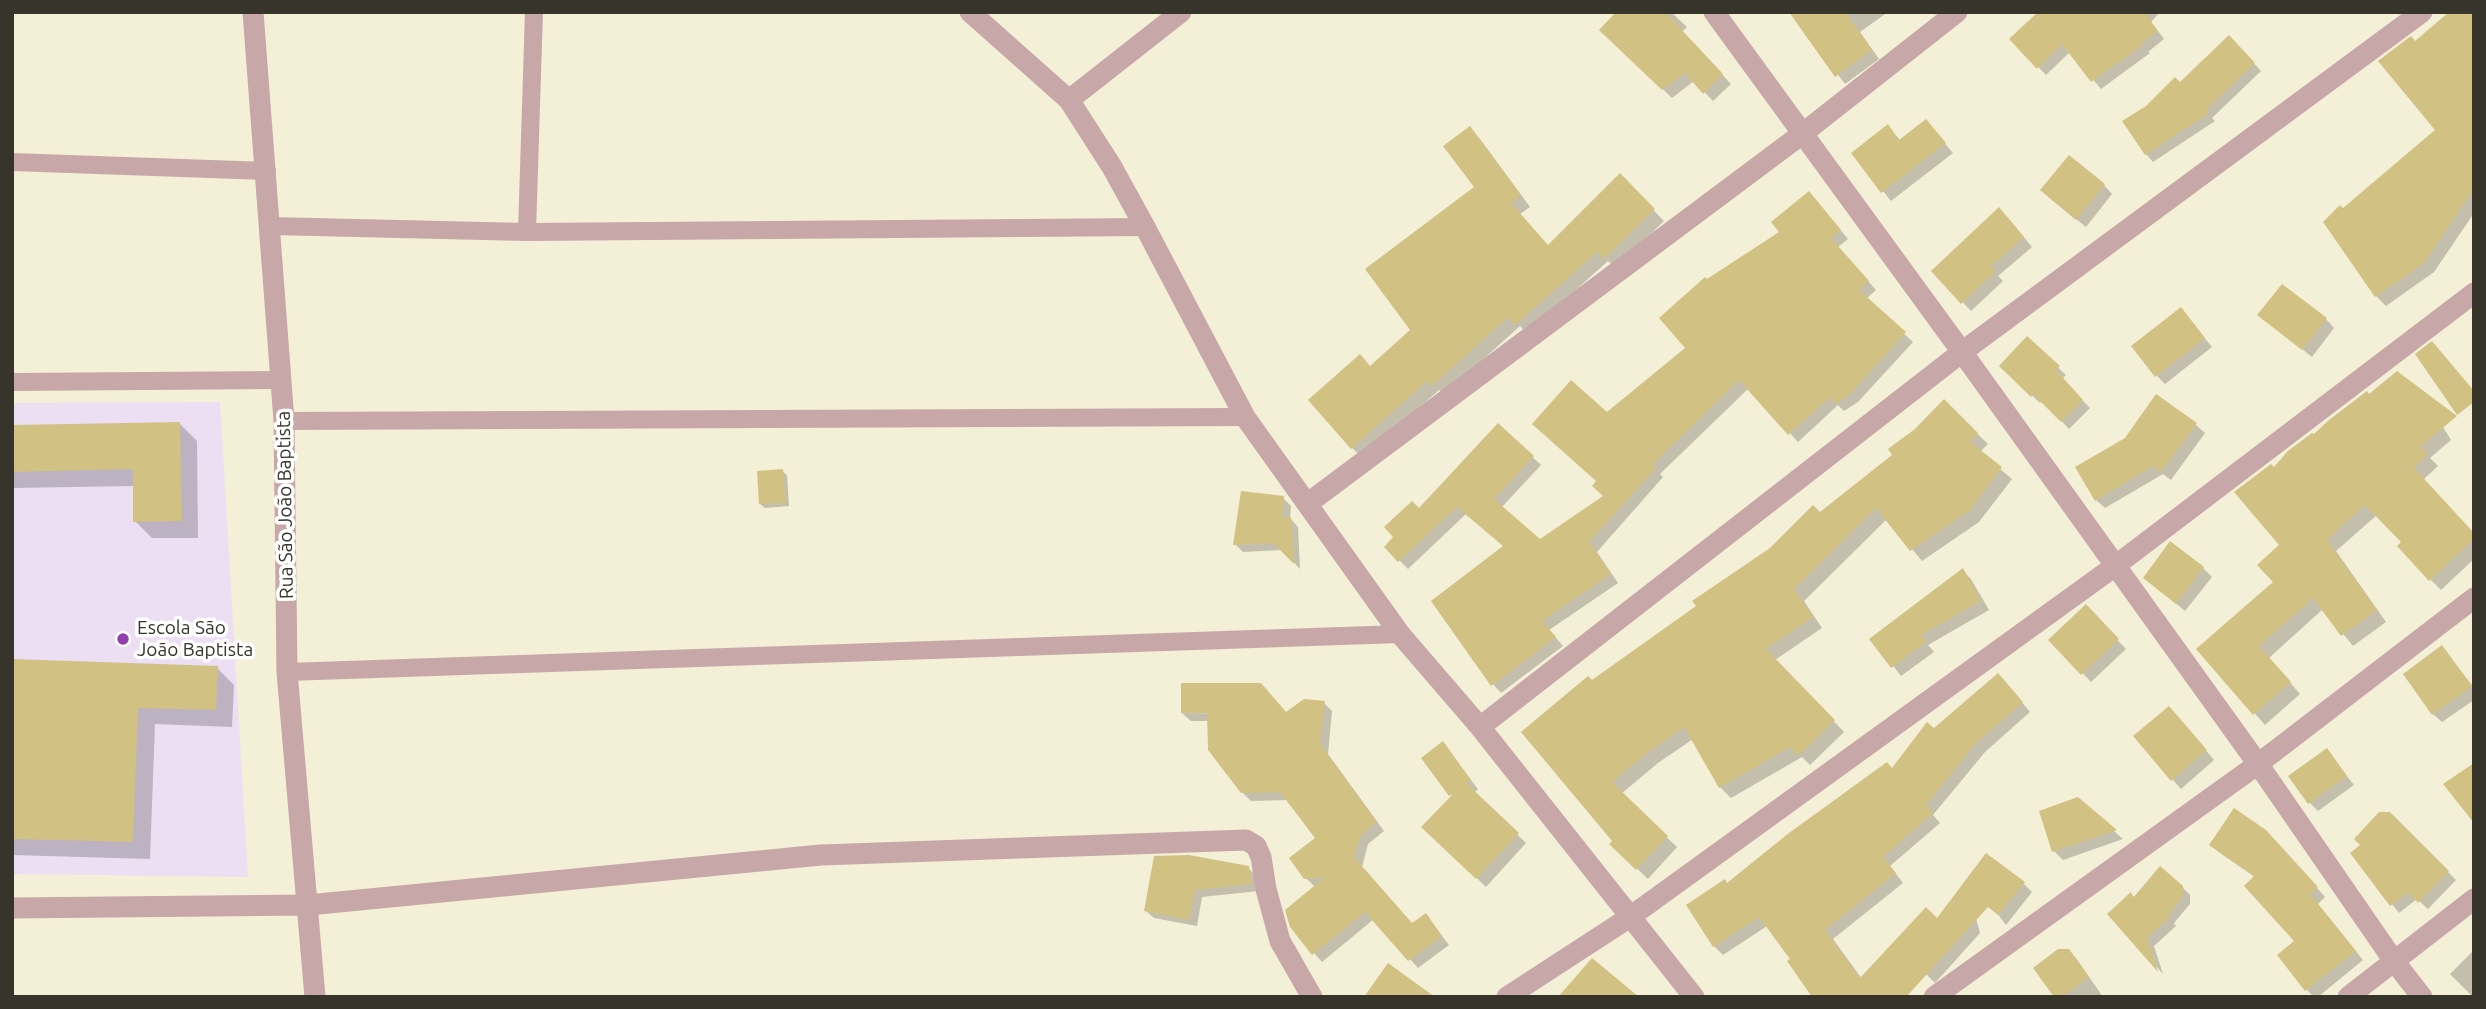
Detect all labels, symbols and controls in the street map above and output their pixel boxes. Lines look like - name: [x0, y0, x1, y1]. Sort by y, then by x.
- street label: Rua São João Baptista: [272, 411, 298, 599]
- place label: Escola São João Baptista: [137, 617, 253, 661]
- marker: Escola São João Baptista: [115, 631, 131, 647]

